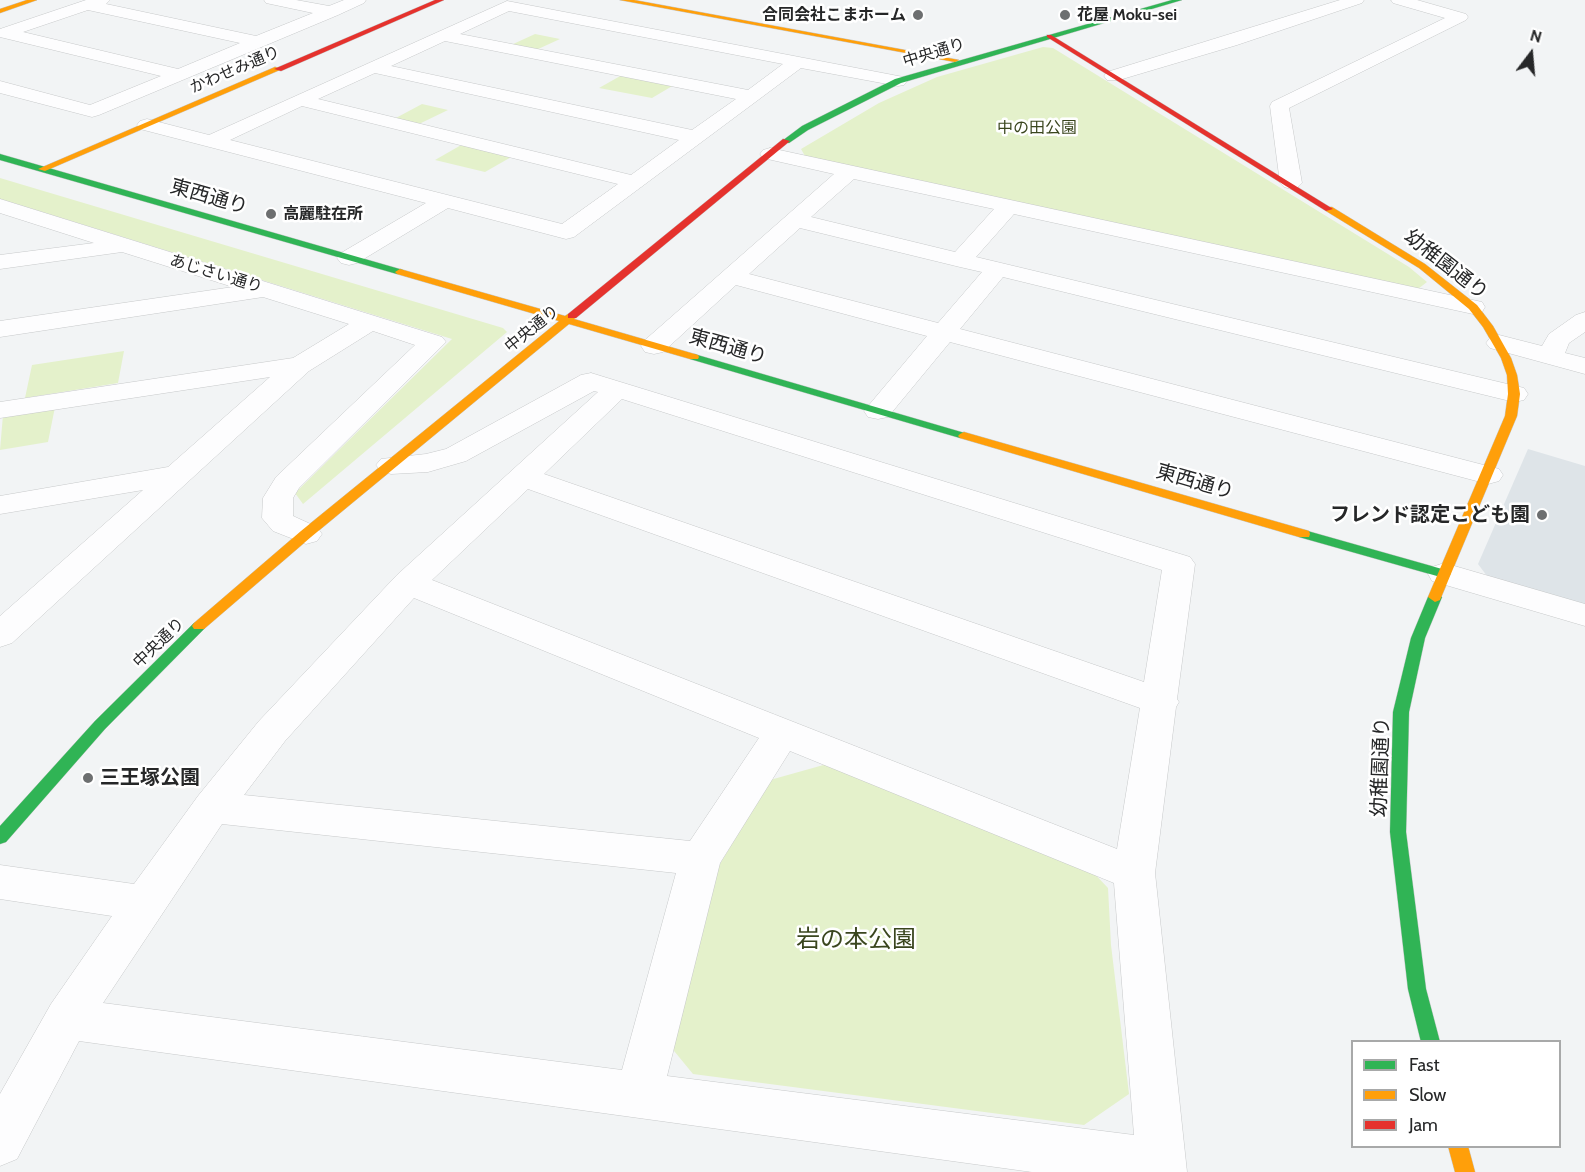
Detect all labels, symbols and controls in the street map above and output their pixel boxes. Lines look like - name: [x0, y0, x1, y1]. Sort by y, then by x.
- place label: 合同会社こまホーム: [762, 5, 906, 25]
- place label: 花屋 Moku-sei: [1077, 5, 1177, 25]
- marker: 合同会社こまホーム: [911, 8, 925, 22]
- marker: 花屋 Moku-sei: [1058, 8, 1072, 22]
- north arrow: [1501, 24, 1561, 84]
- text: N: [1528, 26, 1544, 47]
- street label: 中央通り: [901, 34, 967, 72]
- street label: かわせみ通り: [187, 42, 283, 98]
- park label: 中の田公園: [997, 118, 1077, 138]
- street label: 東西通り: [167, 174, 251, 220]
- place label: 高麗駐在所: [283, 204, 363, 224]
- marker: 高麗駐在所: [264, 207, 278, 221]
- street label: 幼稚園通り: [1399, 225, 1493, 305]
- street label: あじさい通り: [167, 251, 265, 297]
- street label: 中央通り: [501, 301, 563, 357]
- street label: 東西通り: [686, 324, 770, 370]
- street label: 東西通り: [1153, 459, 1237, 505]
- place label: フレンド認定こども園: [1330, 503, 1530, 527]
- marker: フレンド認定こども園: [1535, 508, 1549, 522]
- street label: 中央通り: [129, 614, 189, 672]
- street label: 幼稚園通り: [1367, 717, 1395, 817]
- place label: 三王塚公園: [100, 766, 200, 790]
- marker: 三王塚公園: [81, 771, 95, 785]
- park label: 岩の本公園: [796, 926, 916, 954]
- legend: [1351, 1040, 1561, 1148]
- text: Fast: [1409, 1054, 1440, 1076]
- text: Slow: [1409, 1084, 1446, 1106]
- text: Jam: [1409, 1114, 1438, 1136]

